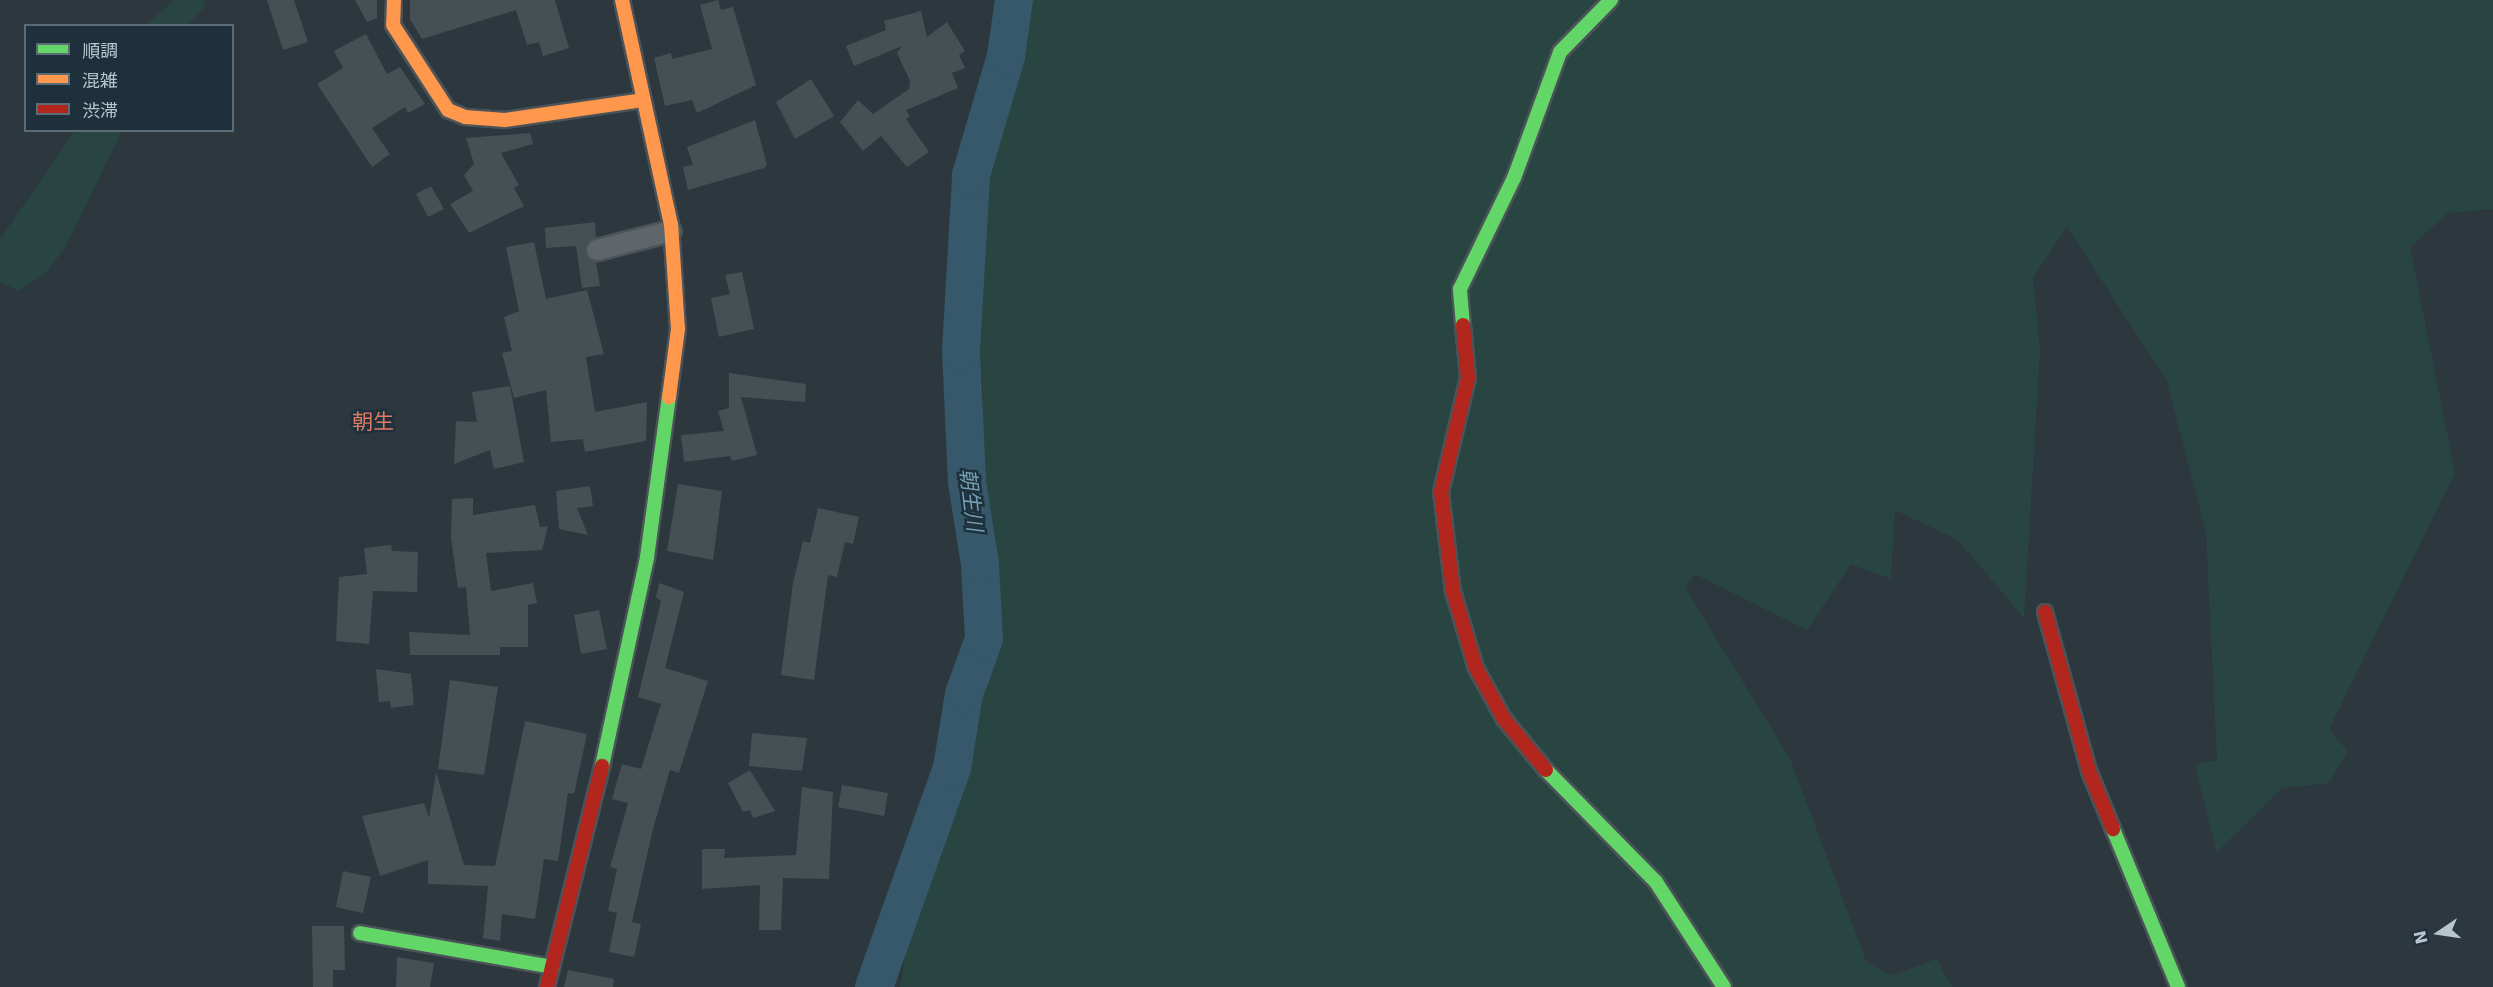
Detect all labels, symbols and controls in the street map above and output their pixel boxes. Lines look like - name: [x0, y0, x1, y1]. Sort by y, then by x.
- legend: [24, 24, 234, 132]
- text: 順調: [82, 40, 118, 61]
- text: 混雑: [82, 70, 118, 91]
- text: 渋滞: [82, 100, 118, 121]
- district label: 朝生: [352, 409, 394, 435]
- water label: 朝生川: [955, 467, 987, 533]
- north arrow: [2409, 903, 2469, 963]
- text: N: [2410, 929, 2432, 946]

